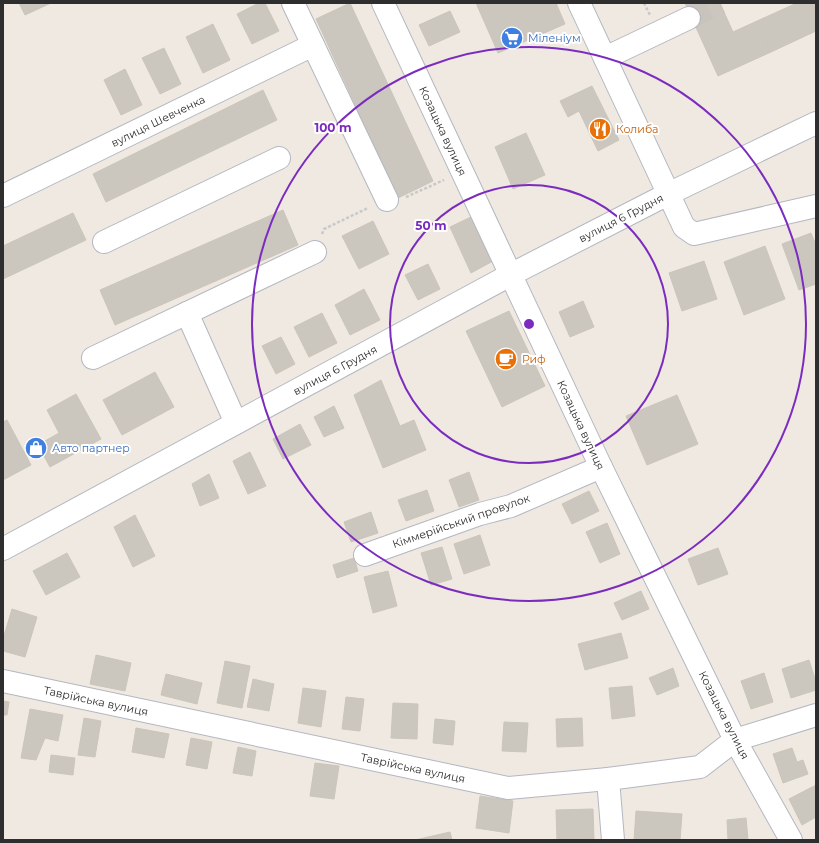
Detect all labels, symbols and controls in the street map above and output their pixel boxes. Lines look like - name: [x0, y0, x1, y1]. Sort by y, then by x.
- supermarket icon: Міленіум: [499, 25, 525, 51]
- place label: Міленіум: [528, 31, 581, 45]
- street label: Козацька вулиця: [416, 84, 470, 178]
- street label: вулиця Шевченка: [109, 92, 207, 150]
- restaurant icon: Колиба: [587, 116, 613, 142]
- text: 100 m: [315, 120, 351, 135]
- place label: Колиба: [616, 122, 659, 136]
- street label: вулиця 6 Грудня: [576, 191, 666, 245]
- text: 50 m: [415, 218, 447, 233]
- centre of rings: [522, 317, 536, 331]
- street label: вулиця 6 Грудня: [291, 342, 379, 398]
- cafe icon: Риф: [493, 346, 519, 372]
- place label: Риф: [522, 352, 546, 366]
- street label: Козацька вулиця: [554, 378, 608, 472]
- shop icon: Авто партнер: [23, 435, 49, 461]
- place label: Авто партнер: [52, 441, 130, 455]
- street label: Кіммерійський провулок: [390, 491, 532, 551]
- street label: Козацька вулиця: [696, 668, 752, 762]
- street label: Таврійська вулиця: [42, 683, 150, 719]
- street label: Таврійська вулиця: [359, 750, 467, 786]

